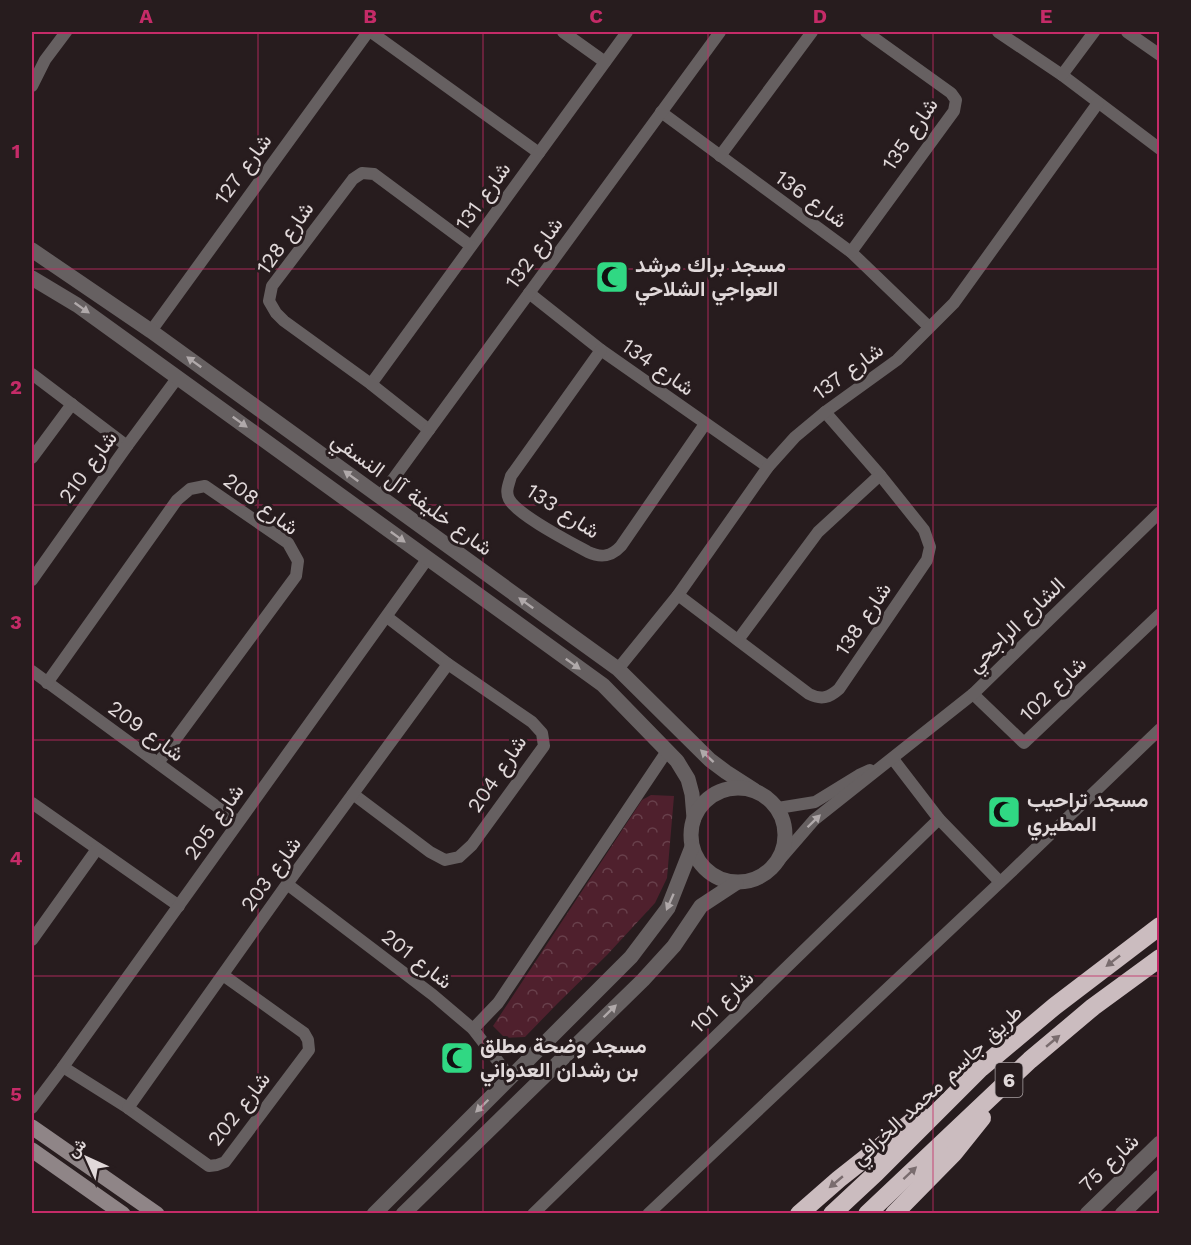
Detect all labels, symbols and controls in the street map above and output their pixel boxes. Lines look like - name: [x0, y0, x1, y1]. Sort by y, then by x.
- text: A: [139, 4, 153, 28]
- text: B: [363, 4, 377, 28]
- text: C: [589, 4, 603, 28]
- text: D: [813, 4, 827, 28]
- text: E: [1040, 4, 1052, 28]
- street label: شارع 135: [876, 93, 945, 176]
- street label: شارع 127: [209, 129, 278, 210]
- text: 1: [12, 139, 20, 163]
- street label: شارع 131: [450, 157, 517, 236]
- street label: شارع 136: [769, 164, 852, 235]
- street label: شارع 128: [251, 197, 320, 280]
- street label: شارع 132: [499, 212, 569, 294]
- place label: مسجد براك مرشد العواجي الشلاحي: [635, 252, 786, 306]
- mosque icon: مسجد براك مرشد العواجي الشلاحي: [594, 259, 630, 295]
- one-way arrow: [73, 302, 89, 314]
- street label: شارع 134: [616, 333, 699, 402]
- street label: شارع 137: [808, 337, 889, 406]
- one-way arrow: [186, 356, 202, 368]
- text: 2: [10, 375, 22, 399]
- one-way arrow: [231, 416, 247, 428]
- street label: شارع 210: [53, 426, 124, 509]
- street label: شارع خليفة آل النسفي: [324, 427, 498, 564]
- street label: شارع 208: [218, 467, 304, 542]
- one-way arrow: [344, 471, 359, 483]
- street label: شارع 133: [521, 478, 605, 545]
- one-way arrow: [390, 530, 405, 542]
- street label: الشارع الراجحي: [962, 572, 1073, 681]
- street label: شارع 138: [829, 577, 898, 661]
- one-way arrow: [519, 597, 535, 609]
- text: 3: [10, 610, 22, 634]
- street label: شارع 102: [1014, 651, 1093, 728]
- one-way arrow: [565, 657, 580, 669]
- street label: شارع 209: [102, 695, 189, 768]
- street label: شارع 204: [462, 730, 533, 818]
- one-way arrow: [699, 749, 714, 763]
- street label: شارع 205: [178, 779, 250, 866]
- place label: مسجد تراحيب المطيري: [1027, 787, 1148, 841]
- mosque icon: مسجد تراحيب المطيري: [986, 794, 1022, 830]
- one-way arrow: [807, 814, 822, 828]
- street label: شارع 203: [235, 831, 308, 917]
- text: 4: [10, 846, 23, 870]
- one-way arrow: [665, 893, 675, 911]
- street label: شارع 201: [376, 923, 458, 996]
- one-way arrow: [1105, 955, 1121, 968]
- street label: شارع 101: [685, 965, 760, 1039]
- street label: طريق جاسم محمد الخرافي: [846, 999, 1031, 1174]
- one-way arrow: [602, 1005, 616, 1019]
- place label: مسجد وضحة مطلق بن رشدان العدواني: [480, 1033, 647, 1087]
- one-way arrow: [1045, 1035, 1060, 1048]
- mosque icon: مسجد وضحة مطلق بن رشدان العدواني: [439, 1040, 475, 1076]
- road number: 6: [996, 1063, 1022, 1097]
- street label: شارع 202: [202, 1067, 277, 1152]
- text: 5: [10, 1082, 22, 1106]
- one-way arrow: [474, 1099, 489, 1113]
- north arrow: [57, 1128, 117, 1188]
- street label: شارع 75: [1074, 1128, 1145, 1199]
- text: ش: [63, 1134, 90, 1161]
- one-way arrow: [902, 1167, 916, 1181]
- one-way arrow: [829, 1175, 844, 1188]

